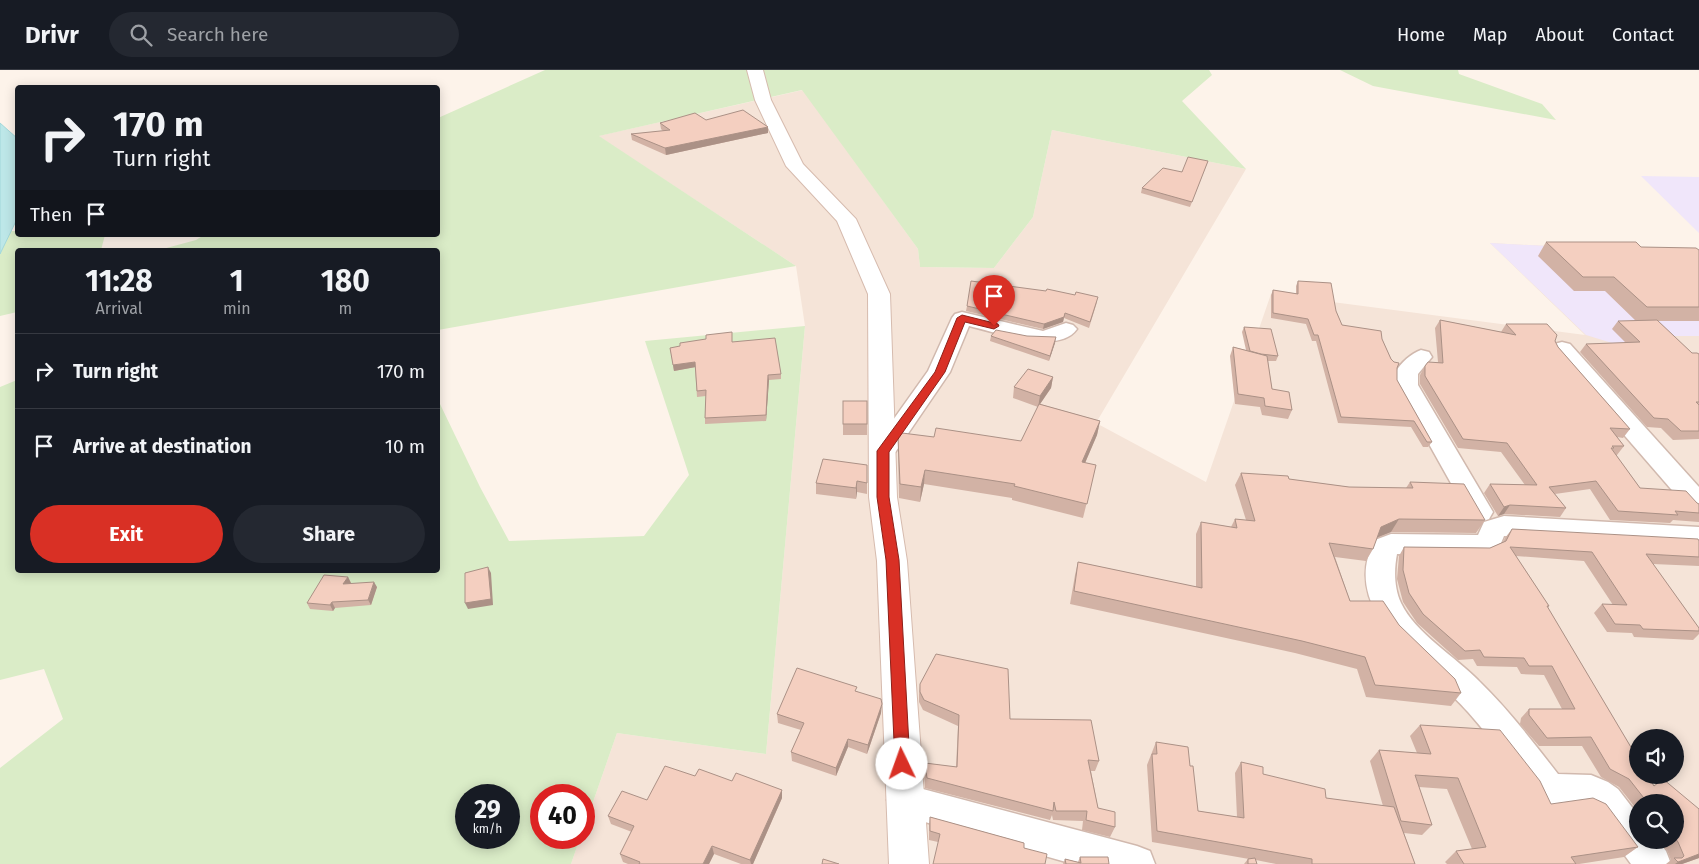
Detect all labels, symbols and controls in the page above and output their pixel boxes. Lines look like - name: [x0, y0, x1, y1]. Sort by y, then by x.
- search box: [109, 12, 459, 57]
- text: Drivr: [25, 21, 79, 49]
- icon: search: [127, 21, 155, 49]
- text: Search here: [167, 23, 268, 46]
- text: Home: [1397, 24, 1445, 46]
- text: Map: [1473, 24, 1507, 46]
- text: About: [1535, 24, 1584, 46]
- text: Contact: [1612, 24, 1674, 46]
- text: 170 m: [113, 103, 204, 145]
- icon: right: [30, 105, 95, 170]
- text: Turn right: [113, 145, 210, 172]
- icon: arrive: [82, 200, 110, 228]
- text: Then: [30, 203, 72, 226]
- text: 11:28: [85, 263, 153, 299]
- text: 1: [230, 263, 244, 299]
- text: 180: [321, 263, 370, 299]
- pin: [973, 275, 1015, 326]
- icon: arrive: [980, 282, 1008, 310]
- text: Arrival: [96, 299, 142, 318]
- text: min: [223, 299, 251, 318]
- text: m: [338, 299, 352, 318]
- icon: right: [30, 357, 58, 385]
- text: Turn right: [73, 360, 158, 383]
- text: 170 m: [377, 360, 425, 383]
- icon: arrive: [30, 432, 58, 460]
- text: Arrive at destination: [73, 435, 252, 458]
- text: 10 m: [385, 435, 425, 458]
- button: Exit: [30, 505, 223, 563]
- button: Share: [233, 505, 425, 563]
- map controls: [1629, 729, 1684, 849]
- button: sound: [1629, 729, 1684, 784]
- position arrow: [875, 737, 927, 789]
- speed limit sign: 40: [530, 784, 595, 849]
- button: search: [1629, 794, 1684, 849]
- text: 29: [474, 795, 501, 825]
- text: km/h: [473, 822, 502, 836]

